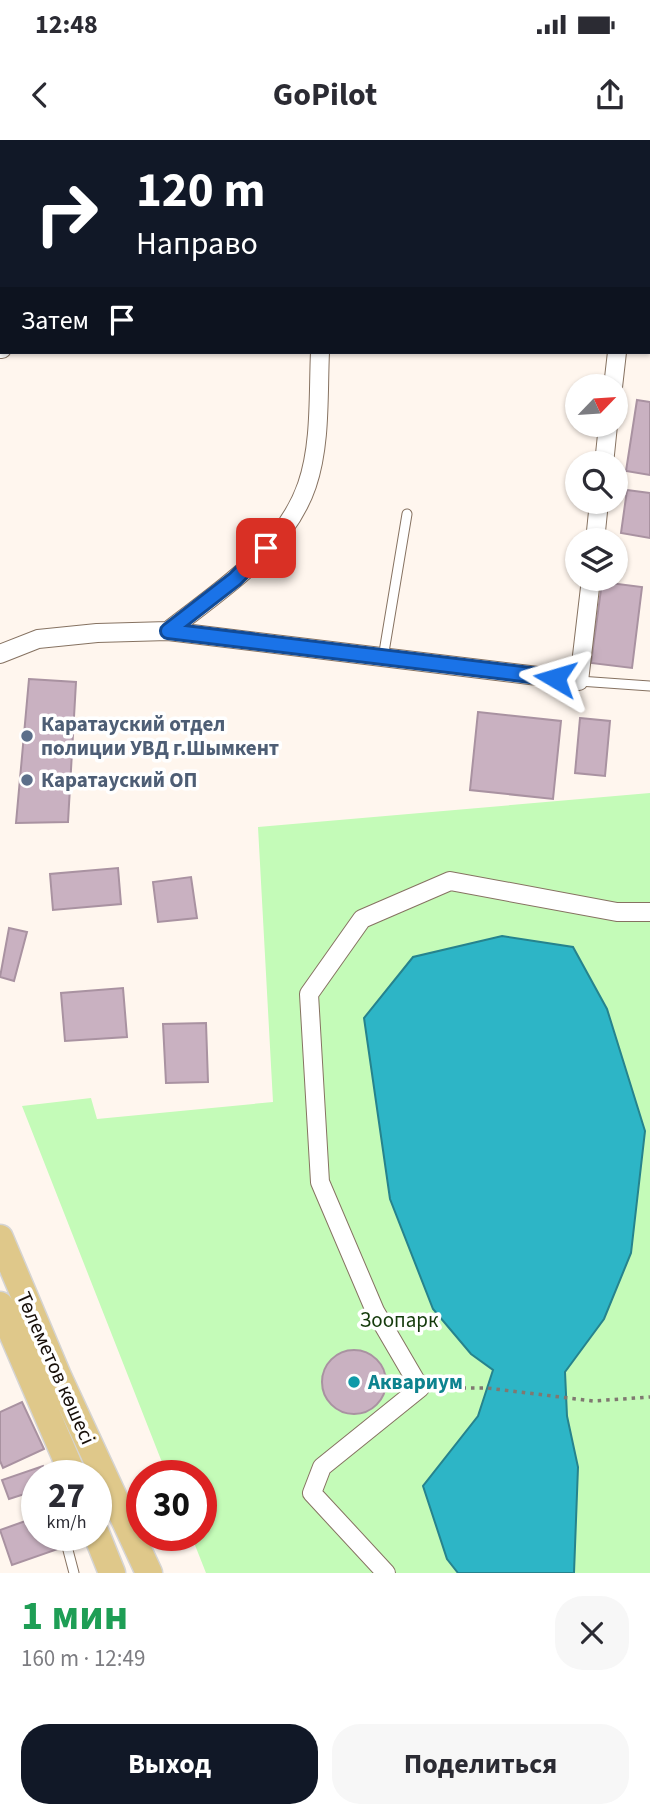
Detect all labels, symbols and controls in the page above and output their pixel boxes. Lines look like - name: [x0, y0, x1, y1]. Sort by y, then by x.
- text: 12:48: [35, 6, 98, 43]
- text: GoPilot: [273, 72, 377, 118]
- icon: back: [21, 76, 59, 114]
- icon: share: [591, 76, 629, 114]
- text: 120 m: [136, 156, 265, 226]
- icon: right: [21, 168, 112, 259]
- text: Направо: [136, 221, 258, 267]
- icon: arrive: [103, 301, 141, 339]
- text: Затем: [21, 302, 89, 339]
- north arrow: [565, 374, 628, 438]
- map controls: [565, 374, 628, 591]
- button: search: [565, 451, 628, 514]
- pin: [236, 518, 296, 578]
- button: layers: [565, 528, 628, 591]
- icon: arrive: [247, 529, 285, 567]
- position arrow: [518, 641, 592, 715]
- place label: Каратауский отдел полиции УВД г.Шымкент: [41, 709, 279, 763]
- marker: Каратауский отдел полиции УВД г.Шымкент: [19, 728, 35, 744]
- place label: Каратауский ОП: [41, 765, 197, 795]
- marker: Каратауский ОП: [19, 772, 35, 788]
- street label: Төлеметов көшесі: [9, 1287, 103, 1449]
- park label: Зоопарк: [360, 1305, 439, 1335]
- place label: Аквариум: [367, 1367, 463, 1397]
- marker: Аквариум: [346, 1374, 362, 1390]
- speed limit sign: 30: [126, 1460, 217, 1551]
- text: 27: [48, 1471, 85, 1521]
- text: km/h: [47, 1510, 86, 1535]
- text: 1 мин: [21, 1586, 128, 1646]
- button: close: [555, 1596, 629, 1670]
- text: 160 m · 12:49: [21, 1642, 145, 1675]
- button: Выход: [21, 1724, 318, 1804]
- button: Поделиться: [332, 1724, 629, 1804]

